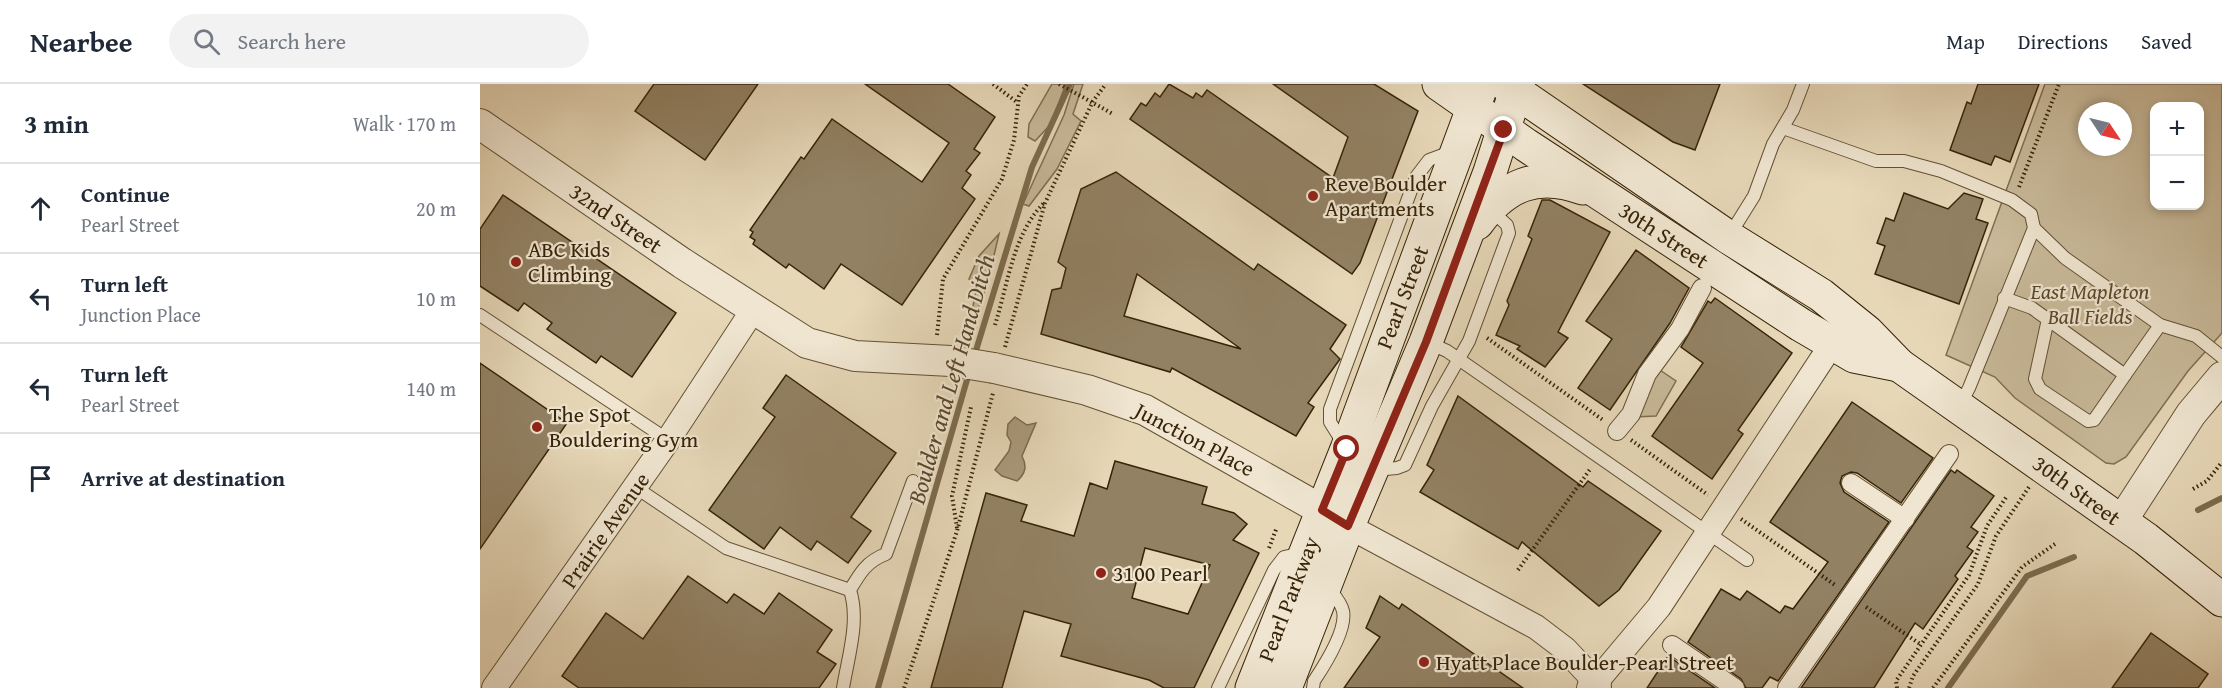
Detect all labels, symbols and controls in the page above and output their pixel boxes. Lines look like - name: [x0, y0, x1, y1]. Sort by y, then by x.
- search box: [169, 14, 589, 68]
- text: Nearbee: [30, 21, 133, 62]
- icon: search: [190, 25, 223, 58]
- text: Search here: [238, 25, 346, 57]
- text: Map: [1946, 26, 1985, 57]
- text: Directions: [2018, 26, 2108, 57]
- text: Saved: [2141, 26, 2192, 57]
- north arrow: [2078, 102, 2132, 156]
- map controls: [2150, 102, 2204, 210]
- button: +: [2150, 102, 2204, 156]
- text: 3 min: [24, 104, 89, 143]
- text: Walk · 170 m: [353, 109, 456, 138]
- route end: [1490, 116, 1516, 142]
- button: −: [2150, 156, 2204, 210]
- place label: Reve Boulder Apartments: [1325, 167, 1447, 224]
- street label: 32nd Street: [563, 175, 669, 261]
- text: Continue: [81, 178, 170, 210]
- marker: Reve Boulder Apartments: [1306, 189, 1320, 203]
- icon: ahead: [24, 192, 57, 225]
- text: 20 m: [416, 194, 456, 223]
- street label: 30th Street: [1613, 194, 1716, 276]
- text: Pearl Street: [81, 210, 179, 239]
- place label: ABC Kids Climbing: [528, 233, 611, 290]
- street label: Pearl Street: [1368, 241, 1436, 353]
- water label: Boulder and Left Hand Ditch: [898, 250, 1003, 509]
- marker: ABC Kids Climbing: [509, 255, 523, 269]
- text: Turn left: [81, 268, 168, 300]
- park label: East Mapleton Ball Fields: [2030, 275, 2149, 332]
- icon: left: [24, 282, 57, 315]
- text: 10 m: [416, 284, 456, 313]
- text: Junction Place: [81, 300, 201, 329]
- text: Turn left: [81, 358, 168, 390]
- icon: left: [24, 372, 57, 405]
- text: 140 m: [406, 374, 456, 403]
- text: Pearl Street: [81, 390, 179, 419]
- street label: Junction Place: [1127, 393, 1261, 484]
- place label: The Spot Bouldering Gym: [549, 398, 698, 455]
- marker: The Spot Bouldering Gym: [530, 420, 544, 434]
- route start: [1333, 435, 1359, 461]
- street label: 30th Street: [2026, 447, 2128, 533]
- icon: arrive: [24, 462, 57, 495]
- text: Arrive at destination: [81, 462, 285, 494]
- street label: Prairie Avenue: [553, 465, 657, 595]
- street label: Pearl Parkway: [1249, 532, 1327, 666]
- place label: 3100 Pearl: [1113, 557, 1208, 589]
- marker: 3100 Pearl: [1094, 566, 1108, 580]
- place label: Hyatt Place Boulder-Pearl Street: [1436, 646, 1734, 678]
- marker: Hyatt Place Boulder-Pearl Street: [1417, 655, 1431, 669]

